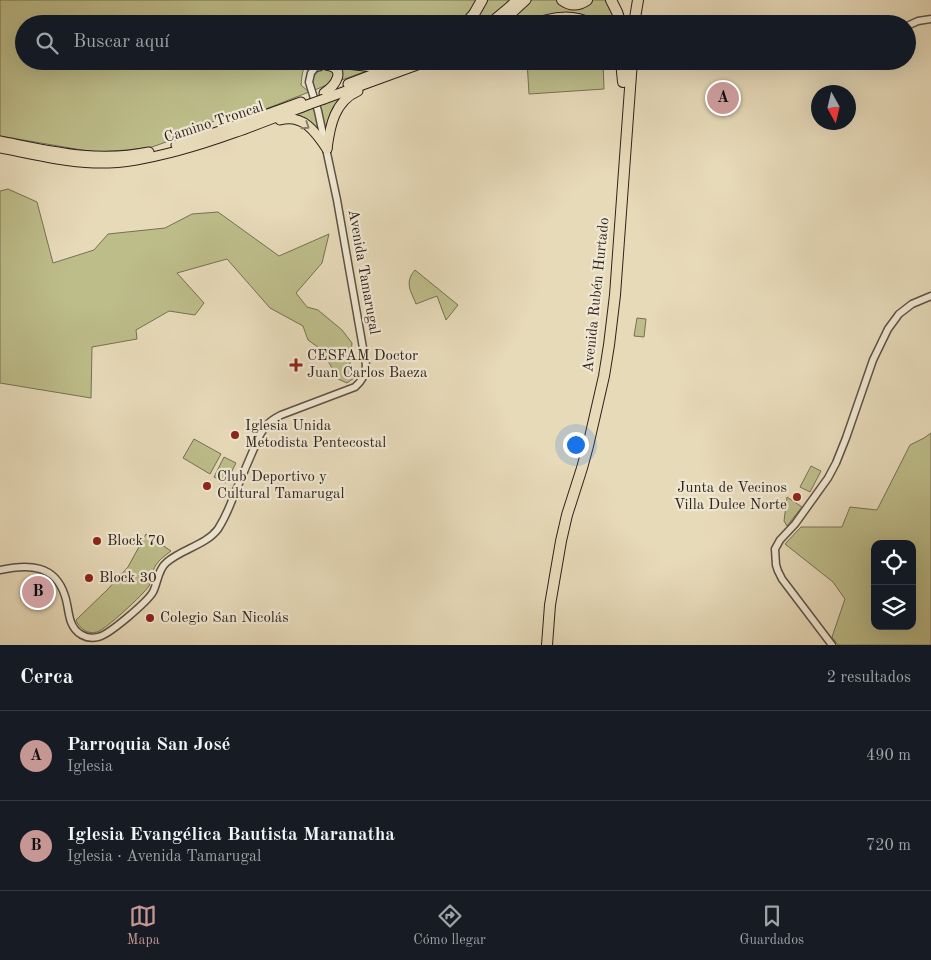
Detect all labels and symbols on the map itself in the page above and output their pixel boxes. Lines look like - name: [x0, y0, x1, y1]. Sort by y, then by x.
- pin: A: [707, 79, 739, 117]
- north arrow: [811, 85, 856, 130]
- street label: Camino Troncal: [162, 100, 266, 146]
- one-way arrow: [300, 120, 310, 129]
- street label: Avenida Tamarugal: [345, 208, 381, 336]
- street label: Avenida Rubén Hurtado: [581, 217, 613, 373]
- place label: CESFAM Doctor Juan Carlos Baeza: [307, 349, 428, 381]
- marker: CESFAM Doctor Juan Carlos Baeza: [289, 358, 303, 372]
- place label: Iglesia Unida Metodista Pentecostal: [245, 419, 386, 451]
- marker: Iglesia Unida Metodista Pentecostal: [229, 429, 241, 441]
- your location: [563, 432, 589, 458]
- place label: Club Deportivo y Cultural Tamarugal: [217, 470, 345, 502]
- marker: Club Deportivo y Cultural Tamarugal: [201, 480, 213, 492]
- place label: Junta de Vecinos Villa Dulce Norte: [674, 481, 787, 513]
- marker: Junta de Vecinos Villa Dulce Norte: [791, 491, 803, 503]
- place label: Block 70: [107, 534, 165, 549]
- marker: Block 70: [91, 535, 103, 547]
- place label: Block 30: [99, 571, 157, 586]
- marker: Block 30: [83, 572, 95, 584]
- pin: B: [22, 573, 54, 611]
- place label: Colegio San Nicolás: [160, 611, 289, 626]
- marker: Colegio San Nicolás: [144, 612, 156, 624]

